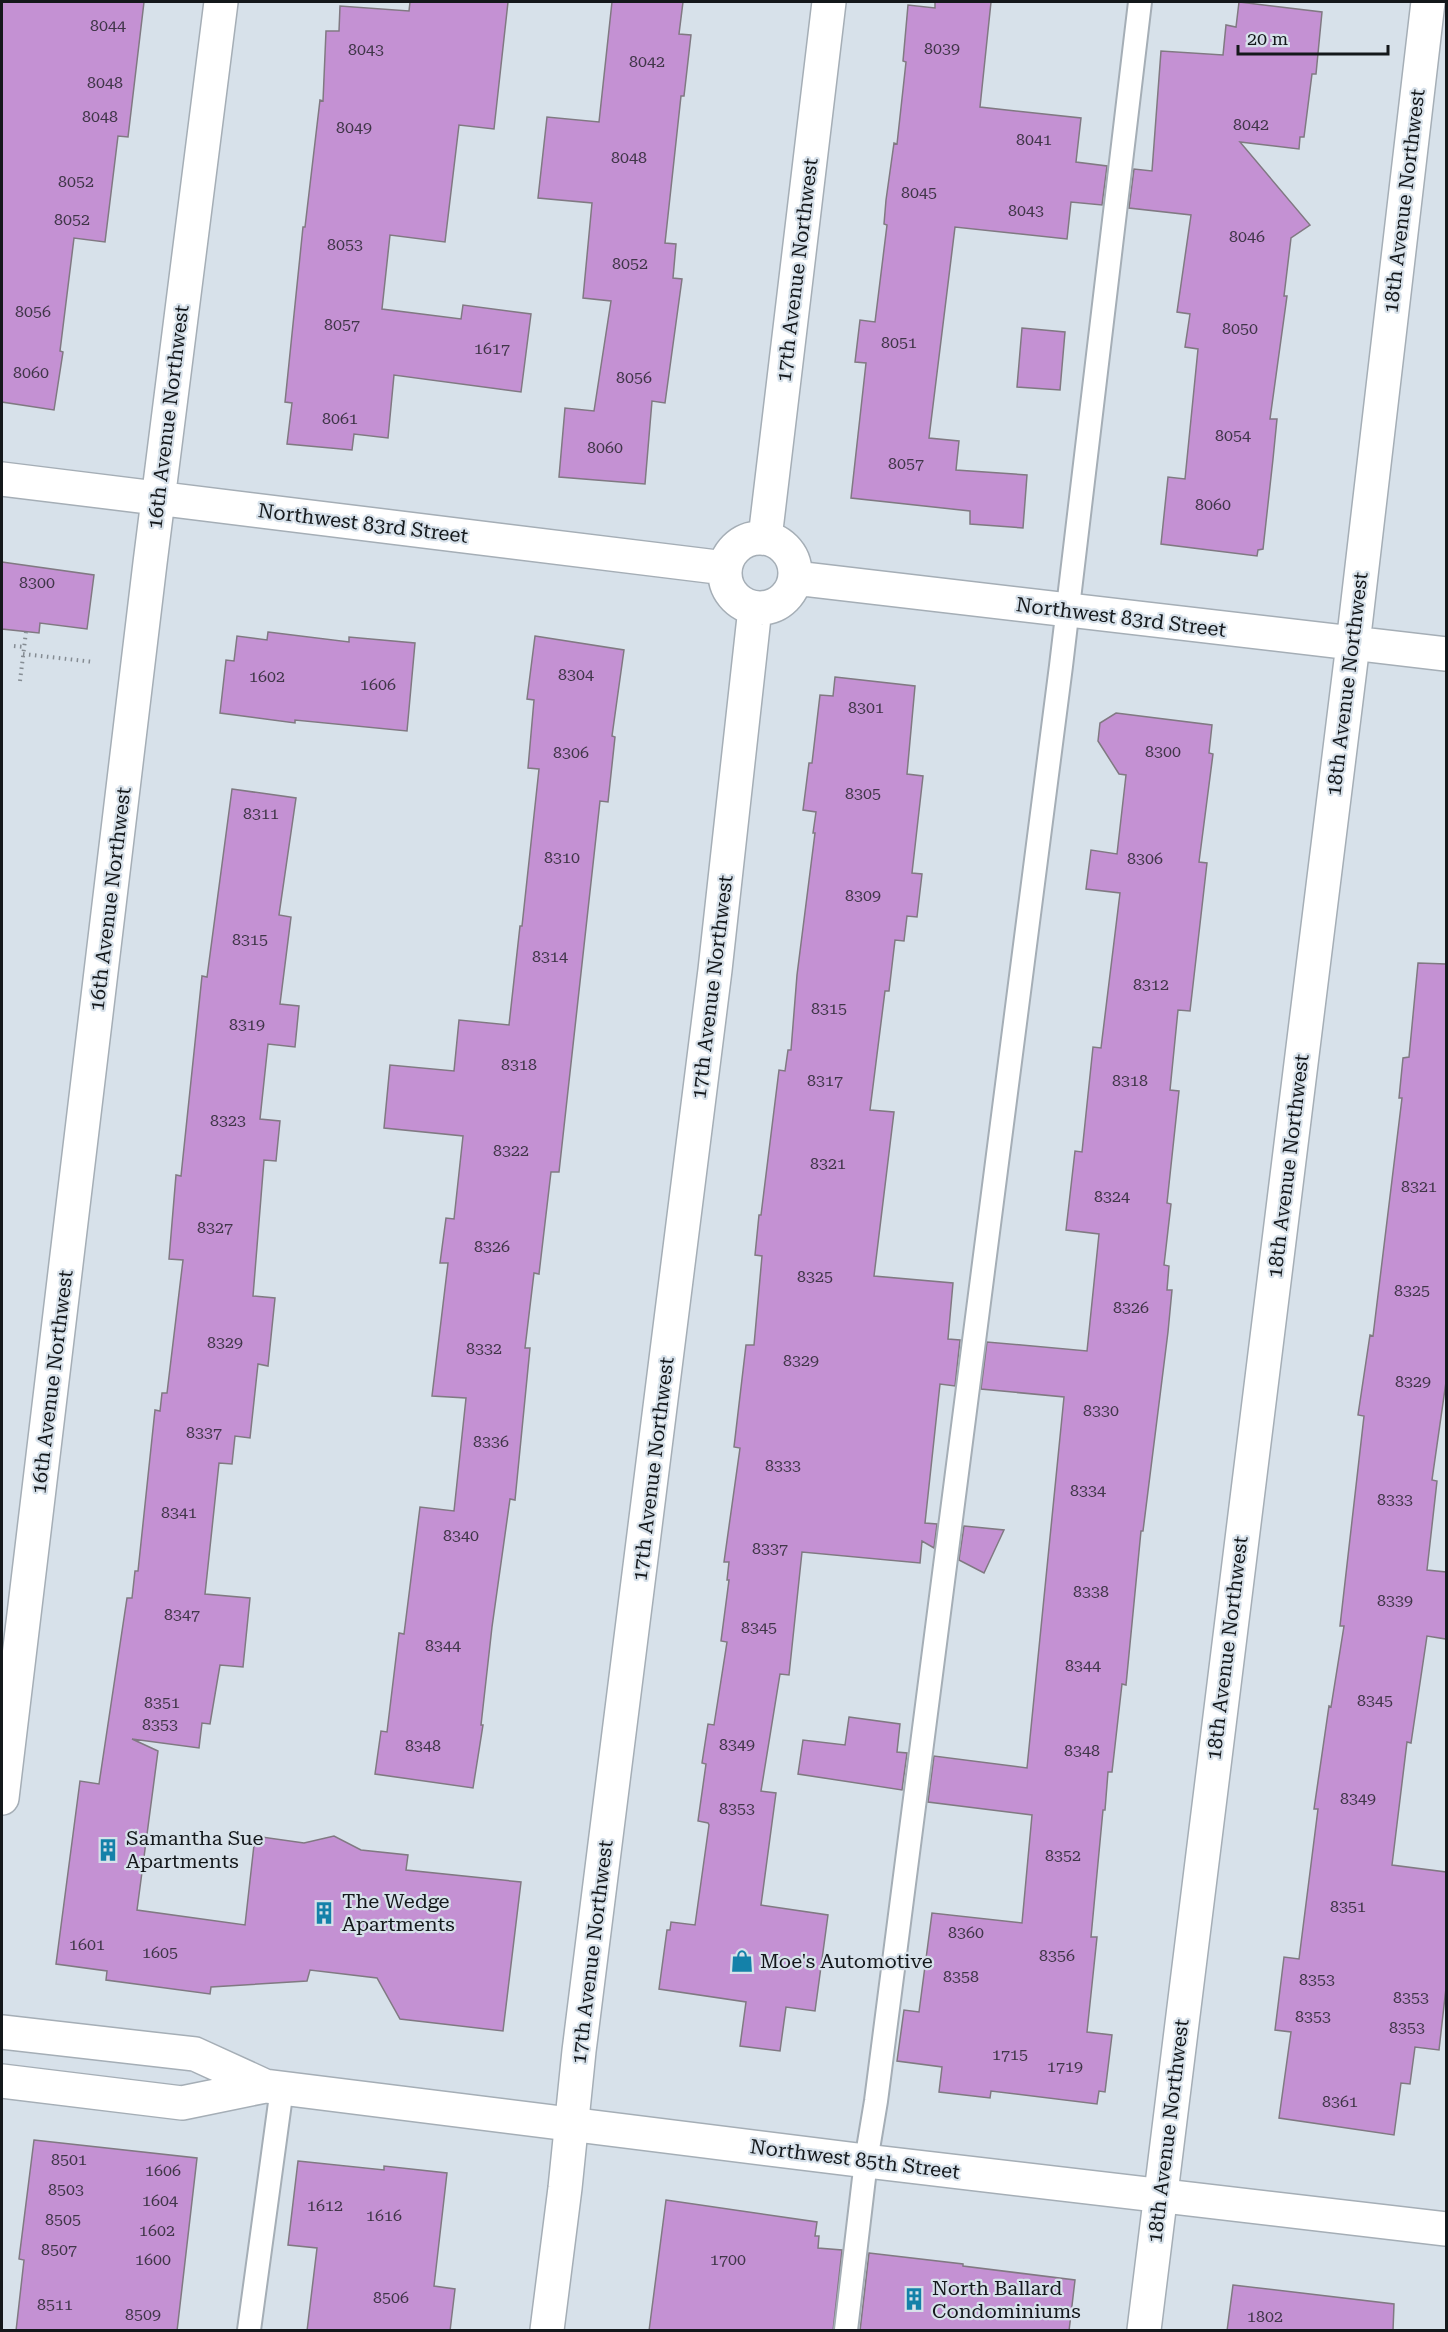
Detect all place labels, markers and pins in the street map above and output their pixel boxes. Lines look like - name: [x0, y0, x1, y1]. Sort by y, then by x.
- place label: Samantha Sue Apartments: [126, 1826, 264, 1873]
- building icon: Samantha Sue Apartments: [95, 1837, 121, 1863]
- place label: The Wedge Apartments: [342, 1889, 455, 1936]
- building icon: The Wedge Apartments: [311, 1900, 337, 1926]
- shop icon: Moe's Automotive: [729, 1948, 755, 1974]
- place label: Moe's Automotive: [760, 1949, 933, 1973]
- place label: North Ballard Condominiums: [932, 2276, 1081, 2323]
- building icon: North Ballard Condominiums: [901, 2286, 927, 2312]

